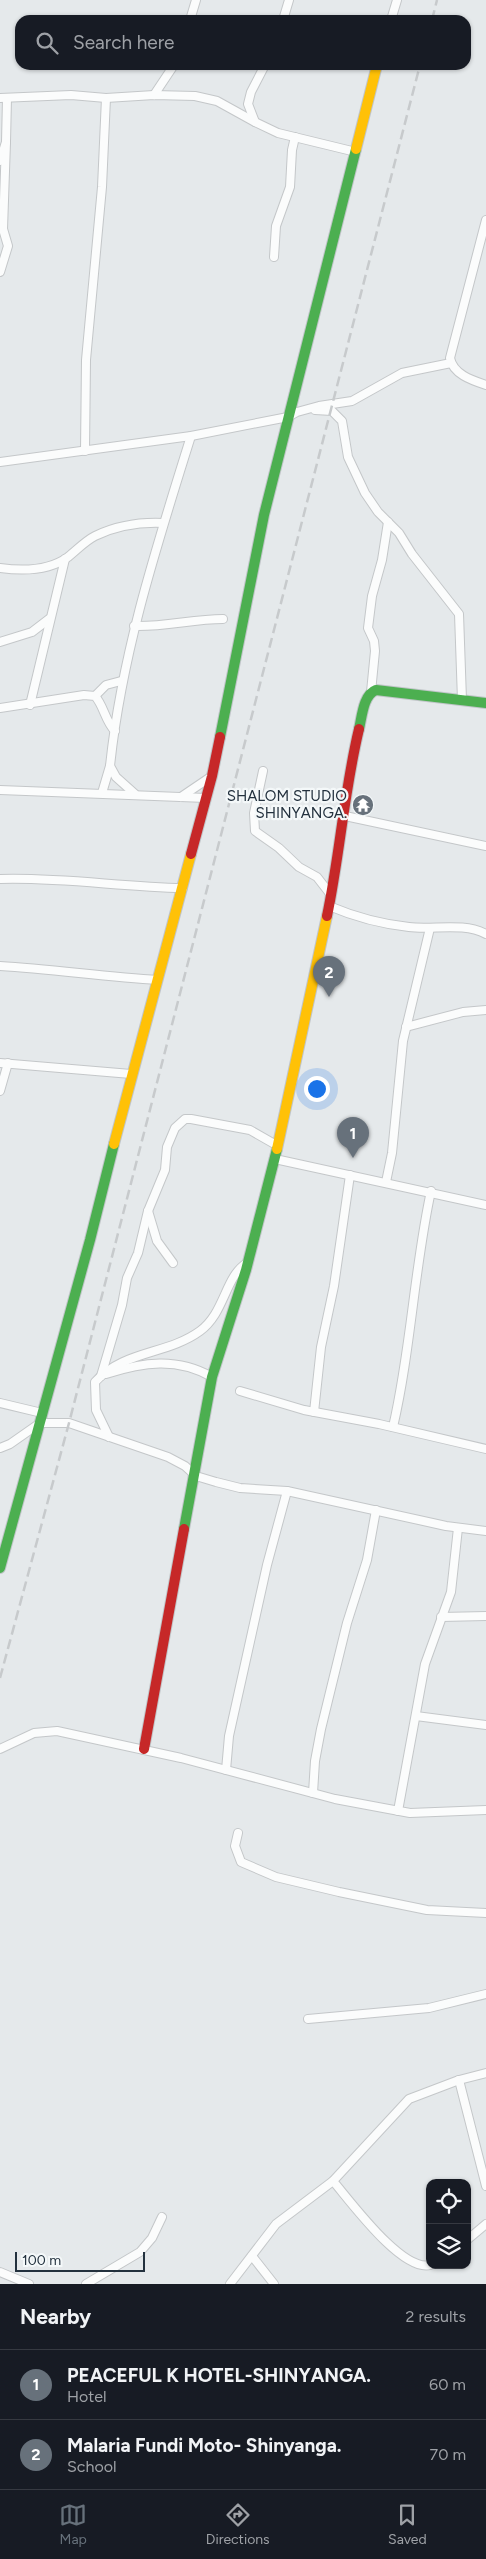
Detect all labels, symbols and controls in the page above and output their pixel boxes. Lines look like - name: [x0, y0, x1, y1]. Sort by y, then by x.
- search box: [15, 15, 471, 70]
- icon: search: [33, 29, 61, 57]
- text: Search here: [73, 31, 175, 54]
- place label: SHALOM STUDIO SHINYANGA.: [227, 787, 347, 822]
- temple icon: SHALOM STUDIO SHINYANGA.: [351, 793, 375, 817]
- pin: 2: [313, 956, 345, 997]
- your location: [304, 1076, 330, 1102]
- pin: 1: [337, 1117, 369, 1158]
- map controls: [426, 2179, 471, 2269]
- button: locate: [426, 2179, 471, 2224]
- button: layers: [426, 2224, 471, 2269]
- scale bar: [15, 2249, 145, 2272]
- text: 100 m: [22, 2252, 61, 2269]
- text: Nearby: [20, 2304, 91, 2329]
- text: 2 results: [406, 2307, 466, 2326]
- text: PEACEFUL K HOTEL-SHINYANGA.: [67, 2364, 371, 2387]
- text: 1: [33, 2375, 39, 2394]
- text: 60 m: [429, 2375, 466, 2394]
- text: Hotel: [67, 2387, 107, 2406]
- text: Malaria Fundi Moto- Shinyanga.: [67, 2434, 342, 2457]
- text: 2: [31, 2445, 41, 2464]
- text: 70 m: [430, 2445, 466, 2464]
- text: School: [67, 2457, 117, 2476]
- tab: Map: [59, 2501, 87, 2548]
- tab: Directions: [206, 2501, 270, 2548]
- tab: Saved: [388, 2501, 427, 2548]

